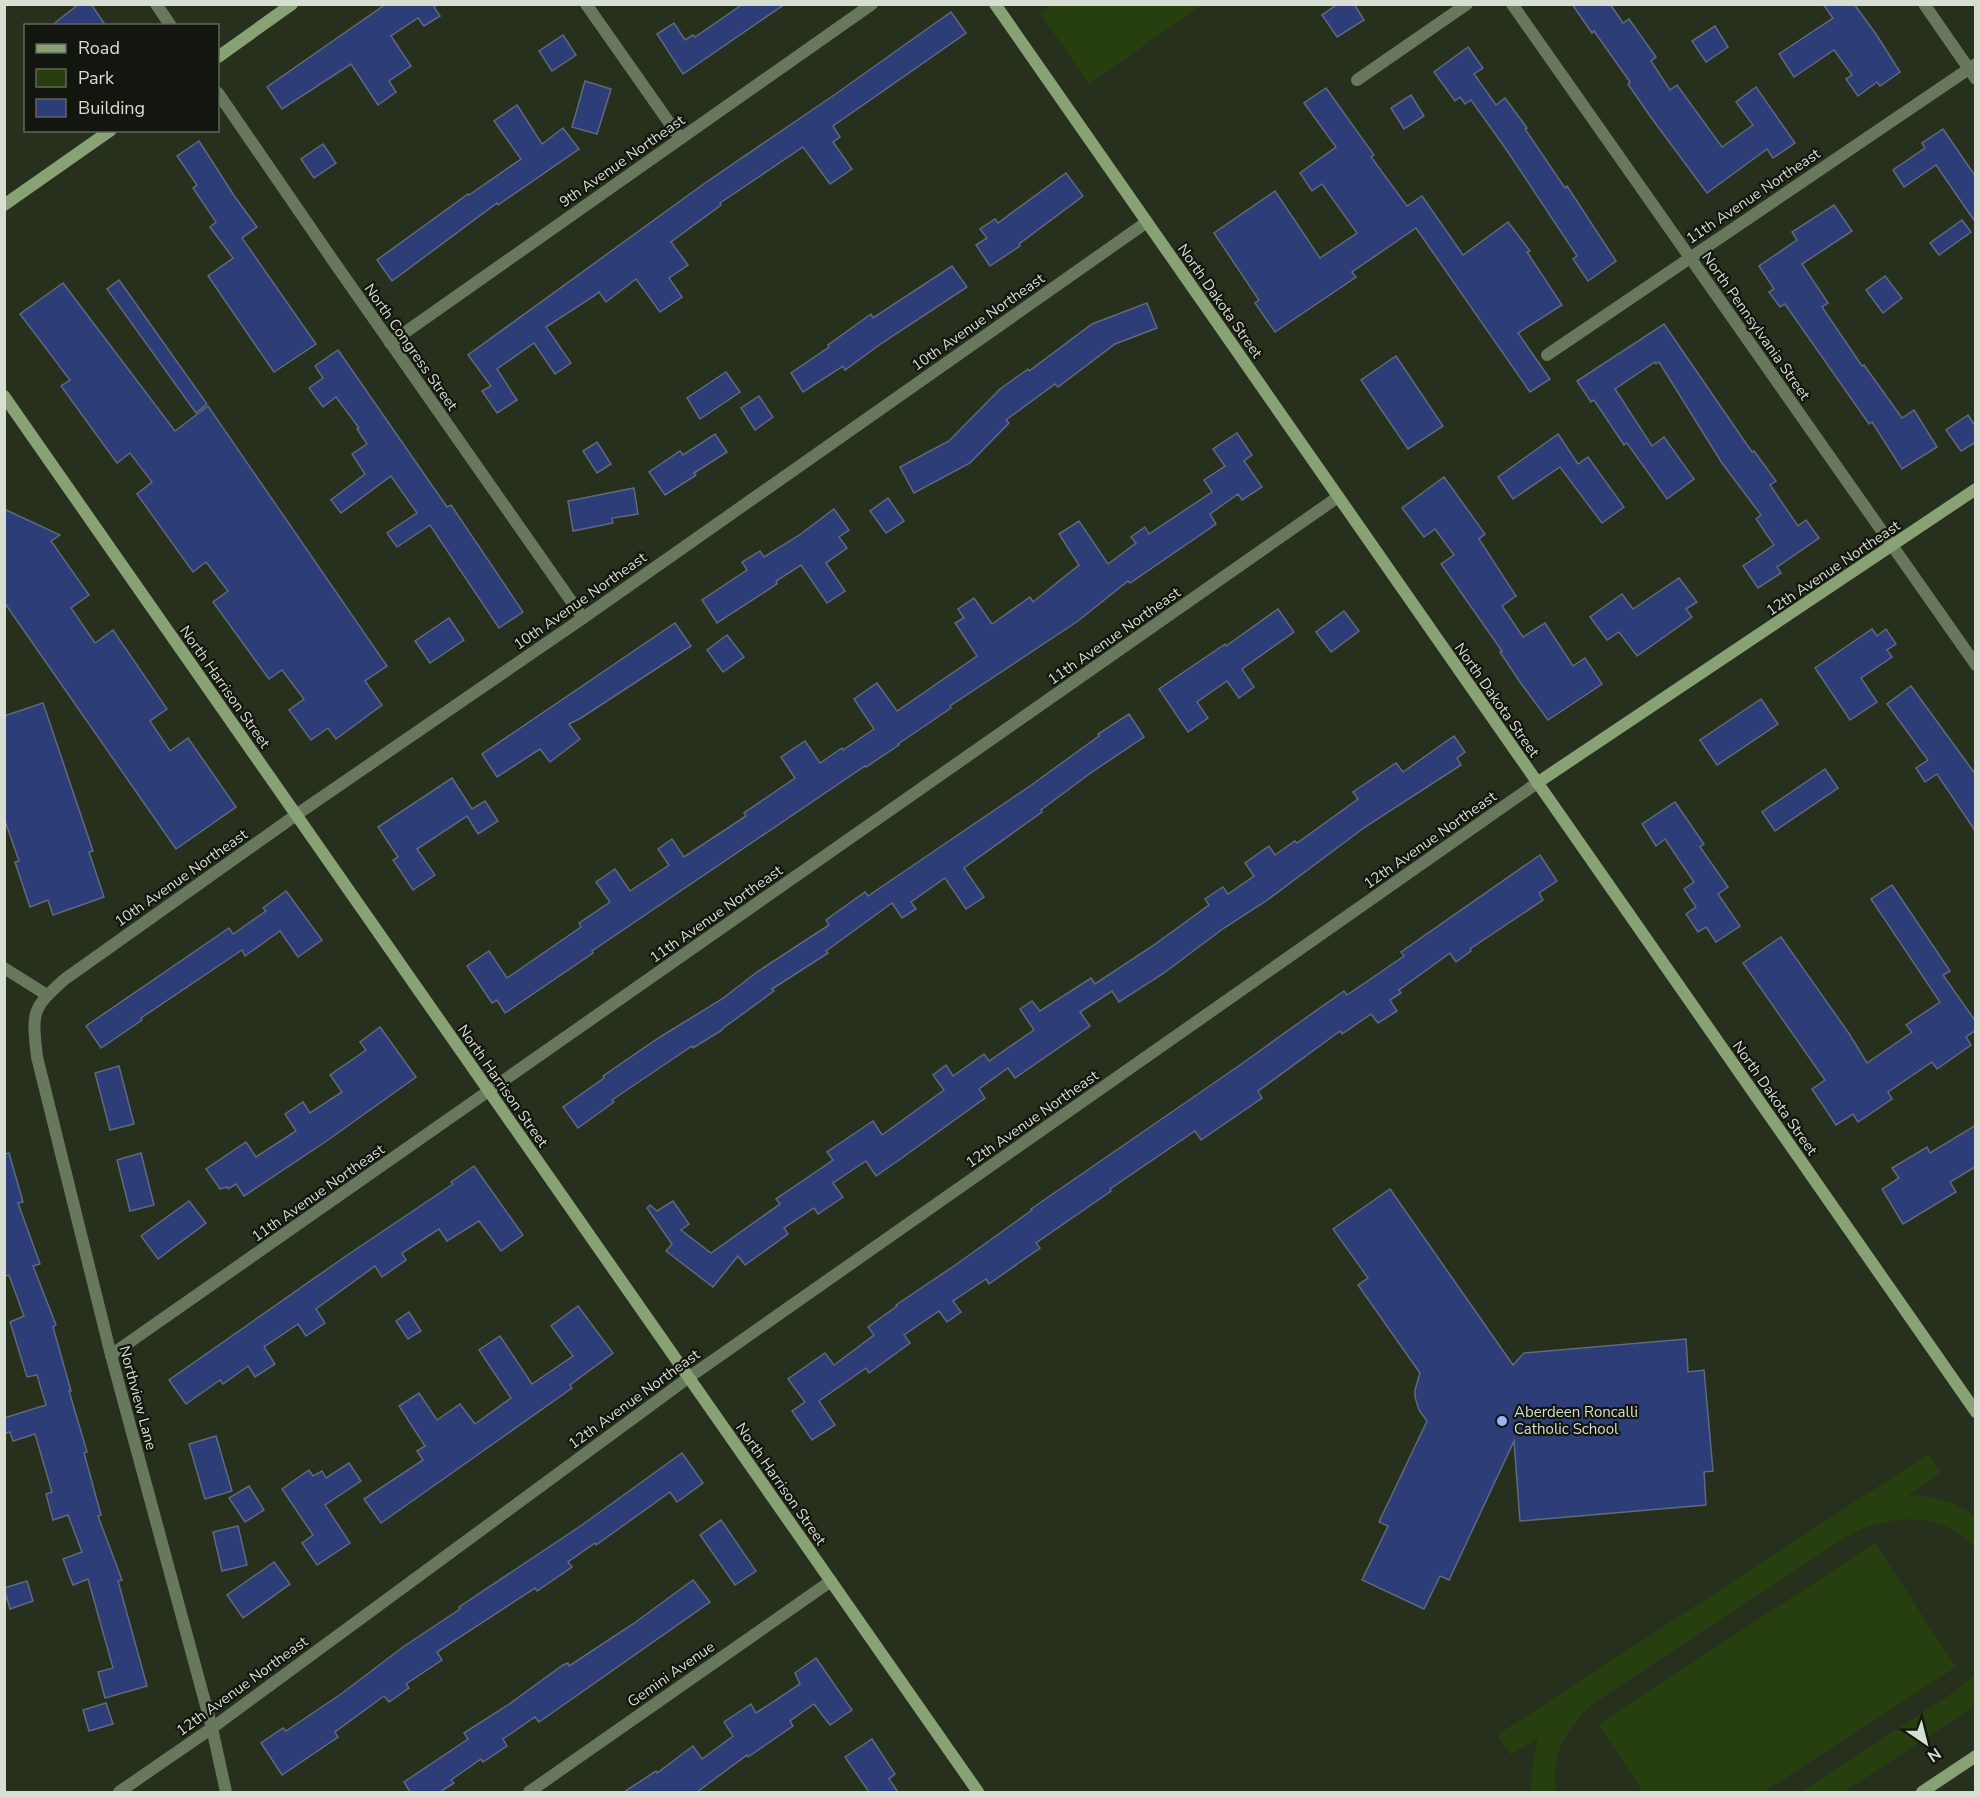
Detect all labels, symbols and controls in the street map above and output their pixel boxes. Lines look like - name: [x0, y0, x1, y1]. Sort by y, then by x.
- legend: [24, 24, 219, 132]
- text: Road: [78, 36, 120, 60]
- text: Park: [78, 66, 115, 90]
- text: Building: [78, 96, 145, 120]
- street label: 9th Avenue Northeast: [555, 110, 689, 212]
- street label: 11th Avenue Northeast: [1682, 143, 1825, 248]
- street label: North Dakota Street: [1173, 240, 1267, 363]
- street label: North Pennsylvania Street: [1697, 248, 1815, 405]
- street label: 10th Avenue Northeast: [908, 268, 1049, 375]
- street label: North Congress Street: [360, 280, 463, 415]
- street label: 12th Avenue Northeast: [1762, 515, 1905, 620]
- street label: 10th Avenue Northeast: [510, 547, 651, 654]
- street label: 11th Avenue Northeast: [1044, 582, 1185, 689]
- street label: North Harrison Street: [175, 622, 275, 753]
- street label: North Dakota Street: [1450, 639, 1544, 762]
- street label: 12th Avenue Northeast: [1360, 786, 1501, 893]
- street label: 10th Avenue Northeast: [111, 824, 252, 931]
- street label: 11th Avenue Northeast: [646, 860, 787, 967]
- street label: North Harrison Street: [453, 1021, 553, 1152]
- street label: North Dakota Street: [1728, 1037, 1822, 1160]
- street label: 12th Avenue Northeast: [962, 1065, 1103, 1172]
- street label: 11th Avenue Northeast: [248, 1139, 389, 1246]
- street label: Northview Lane: [114, 1344, 162, 1452]
- street label: 12th Avenue Northeast: [564, 1344, 704, 1453]
- place label: Aberdeen Roncalli Catholic School: [1514, 1402, 1638, 1439]
- marker: Aberdeen Roncalli Catholic School: [1495, 1414, 1509, 1428]
- street label: North Harrison Street: [731, 1419, 831, 1550]
- street label: 12th Avenue Northeast: [172, 1631, 312, 1740]
- street label: Gemini Avenue: [623, 1637, 719, 1711]
- north arrow: [1896, 1713, 1956, 1773]
- text: N: [1923, 1742, 1945, 1767]

